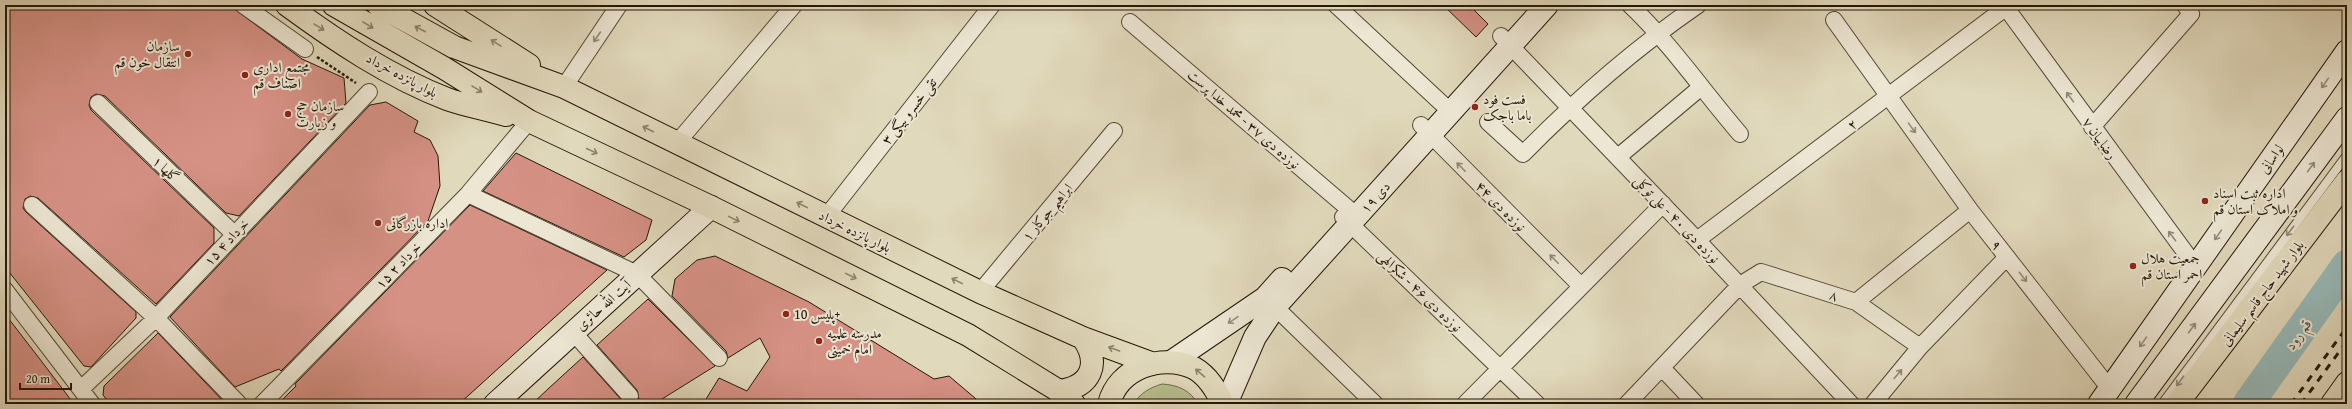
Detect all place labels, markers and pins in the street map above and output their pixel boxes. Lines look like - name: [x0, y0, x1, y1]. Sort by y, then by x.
- place label: سازمان انتقال خون قم: [114, 36, 180, 76]
- marker: سازمان انتقال خون قم: [183, 49, 193, 59]
- place label: مجتمع اداری اصناف قم: [253, 57, 311, 97]
- marker: مجتمع اداری اصناف قم: [240, 70, 250, 80]
- place label: فست فود باما باجک: [1483, 89, 1532, 125]
- place label: سازمان حج و زیارت: [296, 96, 344, 132]
- marker: فست فود باما باجک: [1470, 102, 1480, 112]
- marker: سازمان حج و زیارت: [283, 109, 293, 119]
- place label: اداره ثبت اسناد و املاک استان قم: [2213, 183, 2298, 223]
- marker: اداره ثبت اسناد و املاک استان قم: [2200, 196, 2210, 206]
- place label: اداره بازرگانی: [386, 213, 448, 233]
- marker: اداره بازرگانی: [373, 218, 383, 228]
- place label: جمعیت هلال احمر استان قم: [2141, 248, 2202, 288]
- marker: جمعیت هلال احمر استان قم: [2128, 261, 2138, 271]
- place label: پلیس 10+: [794, 304, 841, 325]
- marker: پلیس 10+: [781, 309, 791, 319]
- place label: مدرسه علمیه امام خمینی: [827, 323, 882, 362]
- marker: مدرسه علمیه امام خمینی: [814, 336, 824, 346]

